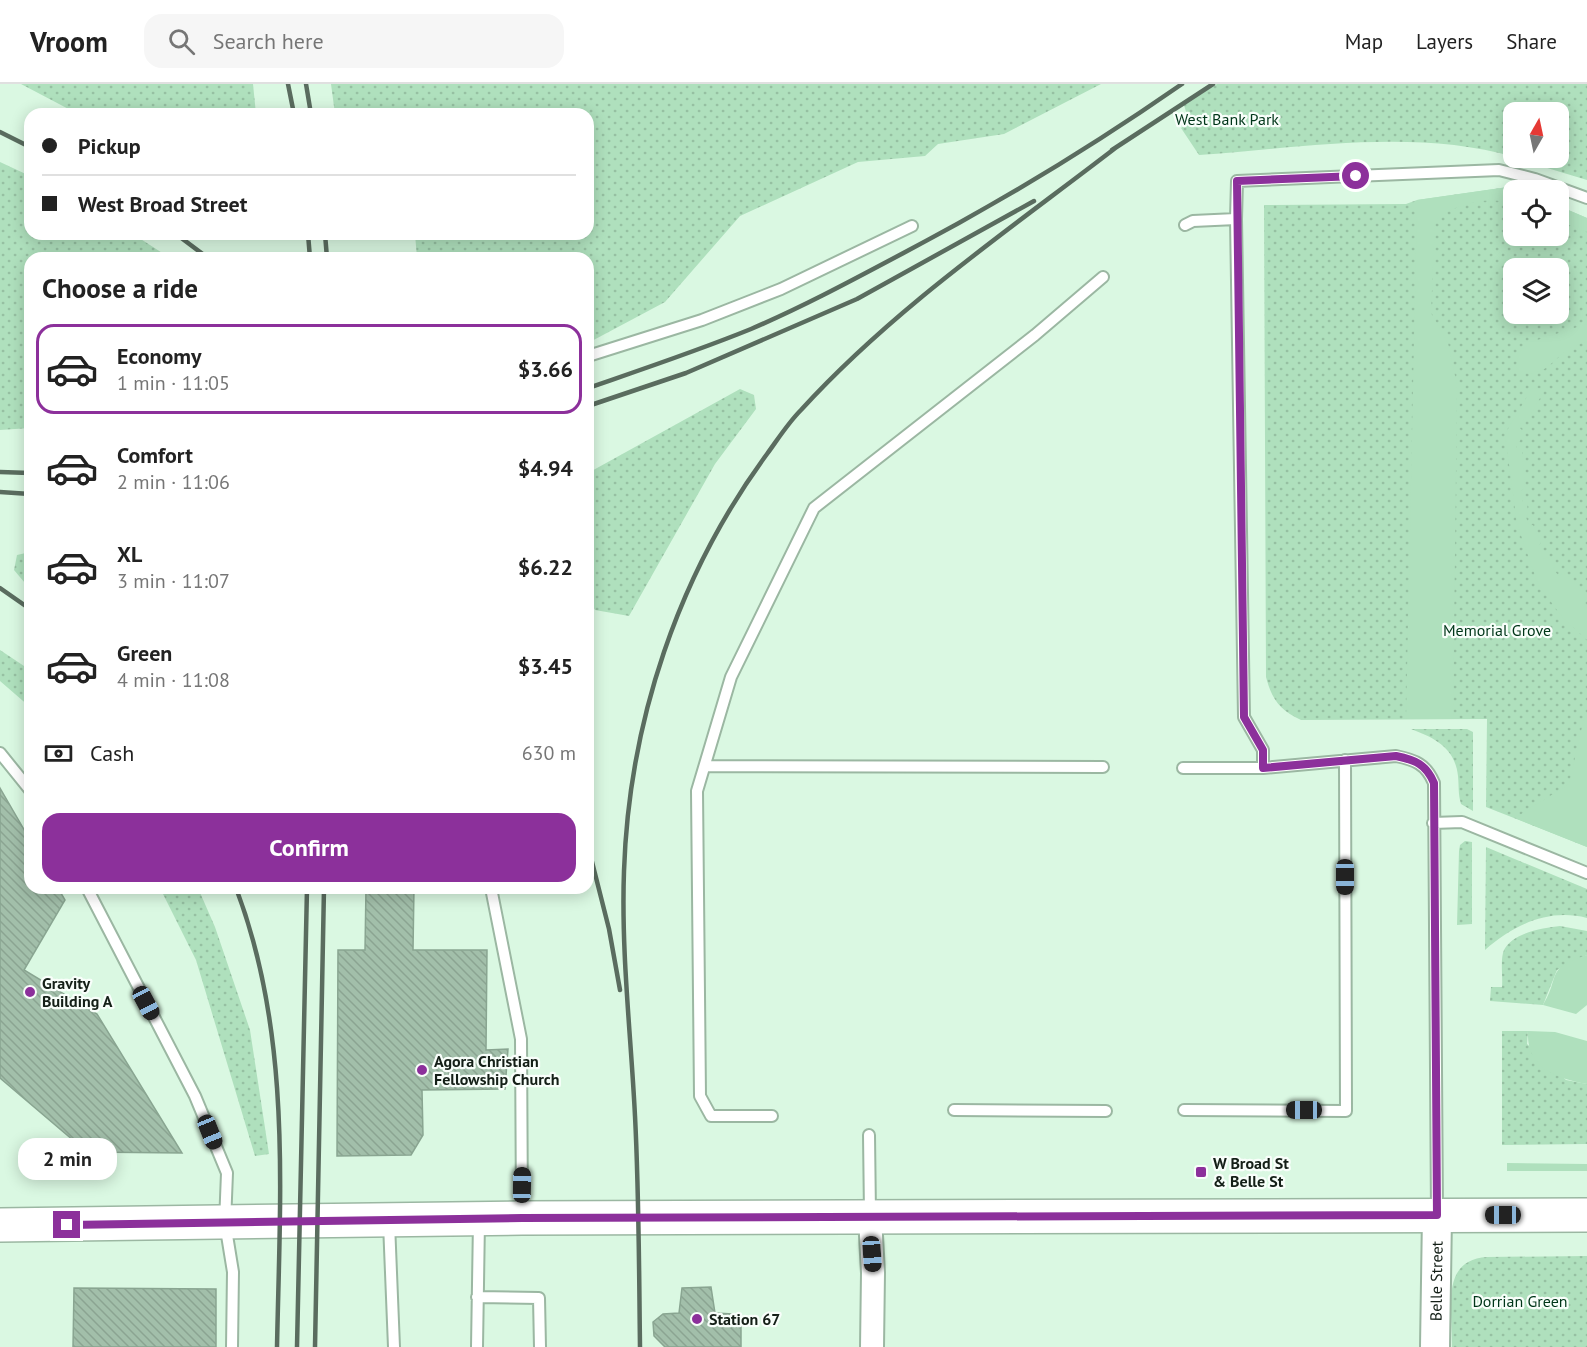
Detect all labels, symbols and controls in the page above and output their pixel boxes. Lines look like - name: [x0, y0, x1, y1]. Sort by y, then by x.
- search box: [144, 14, 564, 68]
- text: Vroom: [30, 23, 108, 60]
- icon: search: [165, 25, 198, 58]
- text: Search here: [213, 27, 324, 55]
- text: Map: [1345, 28, 1383, 55]
- text: Layers: [1416, 28, 1473, 55]
- text: Share: [1506, 28, 1557, 55]
- north arrow: [1503, 102, 1569, 168]
- map controls: [1503, 102, 1569, 324]
- park label: West Bank Park: [1175, 109, 1279, 129]
- text: Pickup: [78, 132, 141, 160]
- route start: [1342, 162, 1369, 189]
- button: locate: [1503, 180, 1569, 246]
- text: West Broad Street: [78, 190, 247, 218]
- button: layers: [1503, 258, 1569, 324]
- text: Choose a ride: [42, 271, 198, 305]
- icon: car: [45, 342, 99, 396]
- text: Economy: [117, 342, 201, 370]
- text: $3.66: [518, 355, 573, 383]
- text: 1 min · 11:05: [117, 370, 230, 396]
- icon: car: [45, 441, 99, 495]
- text: Comfort: [117, 441, 193, 469]
- text: $4.94: [518, 454, 573, 482]
- text: 2 min · 11:06: [117, 469, 230, 495]
- icon: car: [45, 540, 99, 594]
- text: XL: [117, 540, 142, 568]
- text: $6.22: [518, 553, 573, 581]
- text: 3 min · 11:07: [117, 568, 230, 594]
- park label: Memorial Grove: [1443, 620, 1551, 640]
- icon: car: [45, 639, 99, 693]
- text: Green: [117, 639, 172, 667]
- text: $3.45: [518, 652, 573, 680]
- text: 4 min · 11:08: [117, 667, 230, 693]
- icon: cash: [42, 737, 75, 770]
- text: Cash: [90, 739, 134, 767]
- text: 630 m: [522, 740, 576, 766]
- button: Confirm: [42, 813, 576, 882]
- car: [1336, 859, 1354, 895]
- place label: Gravity Building A: [42, 973, 113, 1011]
- car: [130, 983, 162, 1023]
- marker: Gravity Building A: [23, 985, 37, 999]
- place label: Agora Christian Fellowship Church: [434, 1051, 559, 1089]
- marker: Agora Christian Fellowship Church: [415, 1063, 429, 1077]
- car: [1286, 1101, 1322, 1119]
- car: [195, 1112, 225, 1152]
- callout: 2 min: [17, 1138, 116, 1180]
- text: 2 min: [43, 1146, 92, 1172]
- place label: W Broad St & Belle St: [1213, 1153, 1289, 1191]
- marker: W Broad St & Belle St: [1194, 1165, 1208, 1179]
- car: [513, 1167, 531, 1203]
- car: [1485, 1206, 1521, 1224]
- route end: [53, 1211, 80, 1238]
- car: [862, 1235, 882, 1273]
- street label: Belle Street: [1425, 1240, 1447, 1321]
- park label: Dorrian Green: [1472, 1291, 1568, 1311]
- place label: Station 67: [709, 1309, 780, 1329]
- marker: Station 67: [690, 1312, 704, 1326]

